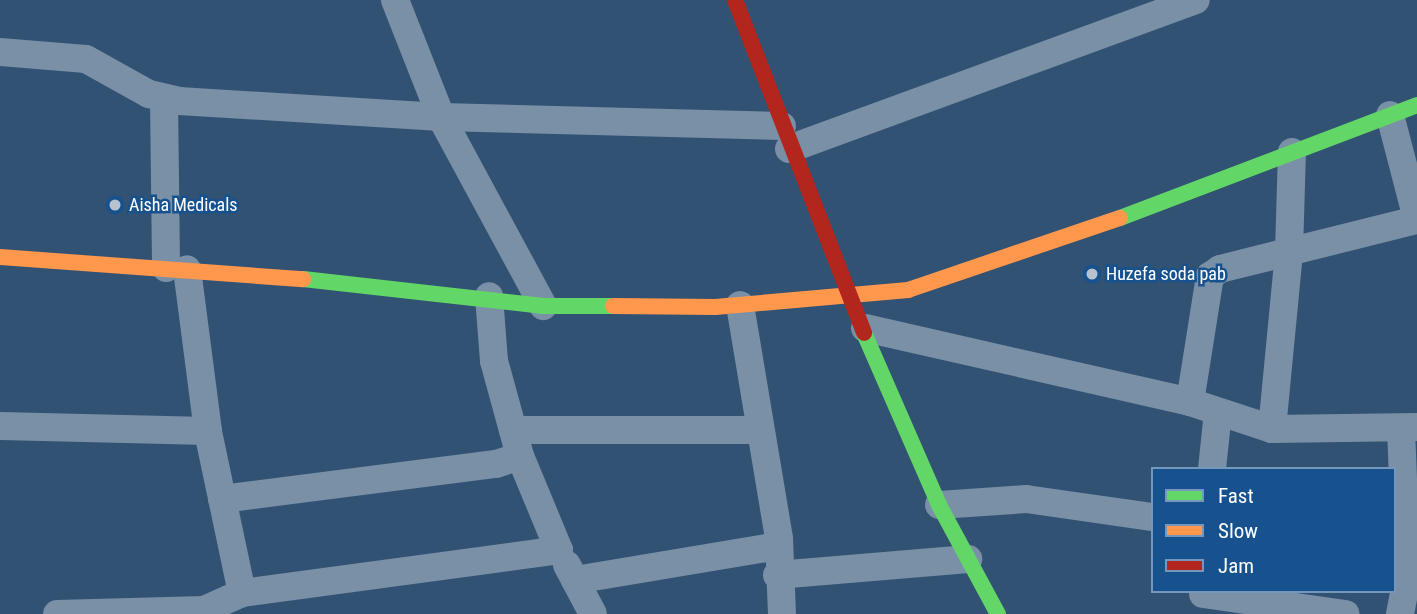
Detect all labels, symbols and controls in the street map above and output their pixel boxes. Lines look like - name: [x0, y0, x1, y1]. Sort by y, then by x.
- place label: Aisha Medicals: [129, 194, 238, 216]
- marker: Aisha Medicals: [107, 197, 123, 213]
- place label: Huzefa soda pab: [1106, 263, 1226, 285]
- marker: Huzefa soda pab: [1084, 266, 1100, 282]
- legend: [1151, 467, 1396, 593]
- text: Fast: [1218, 484, 1254, 508]
- text: Slow: [1218, 519, 1258, 543]
- text: Jam: [1218, 554, 1254, 578]

